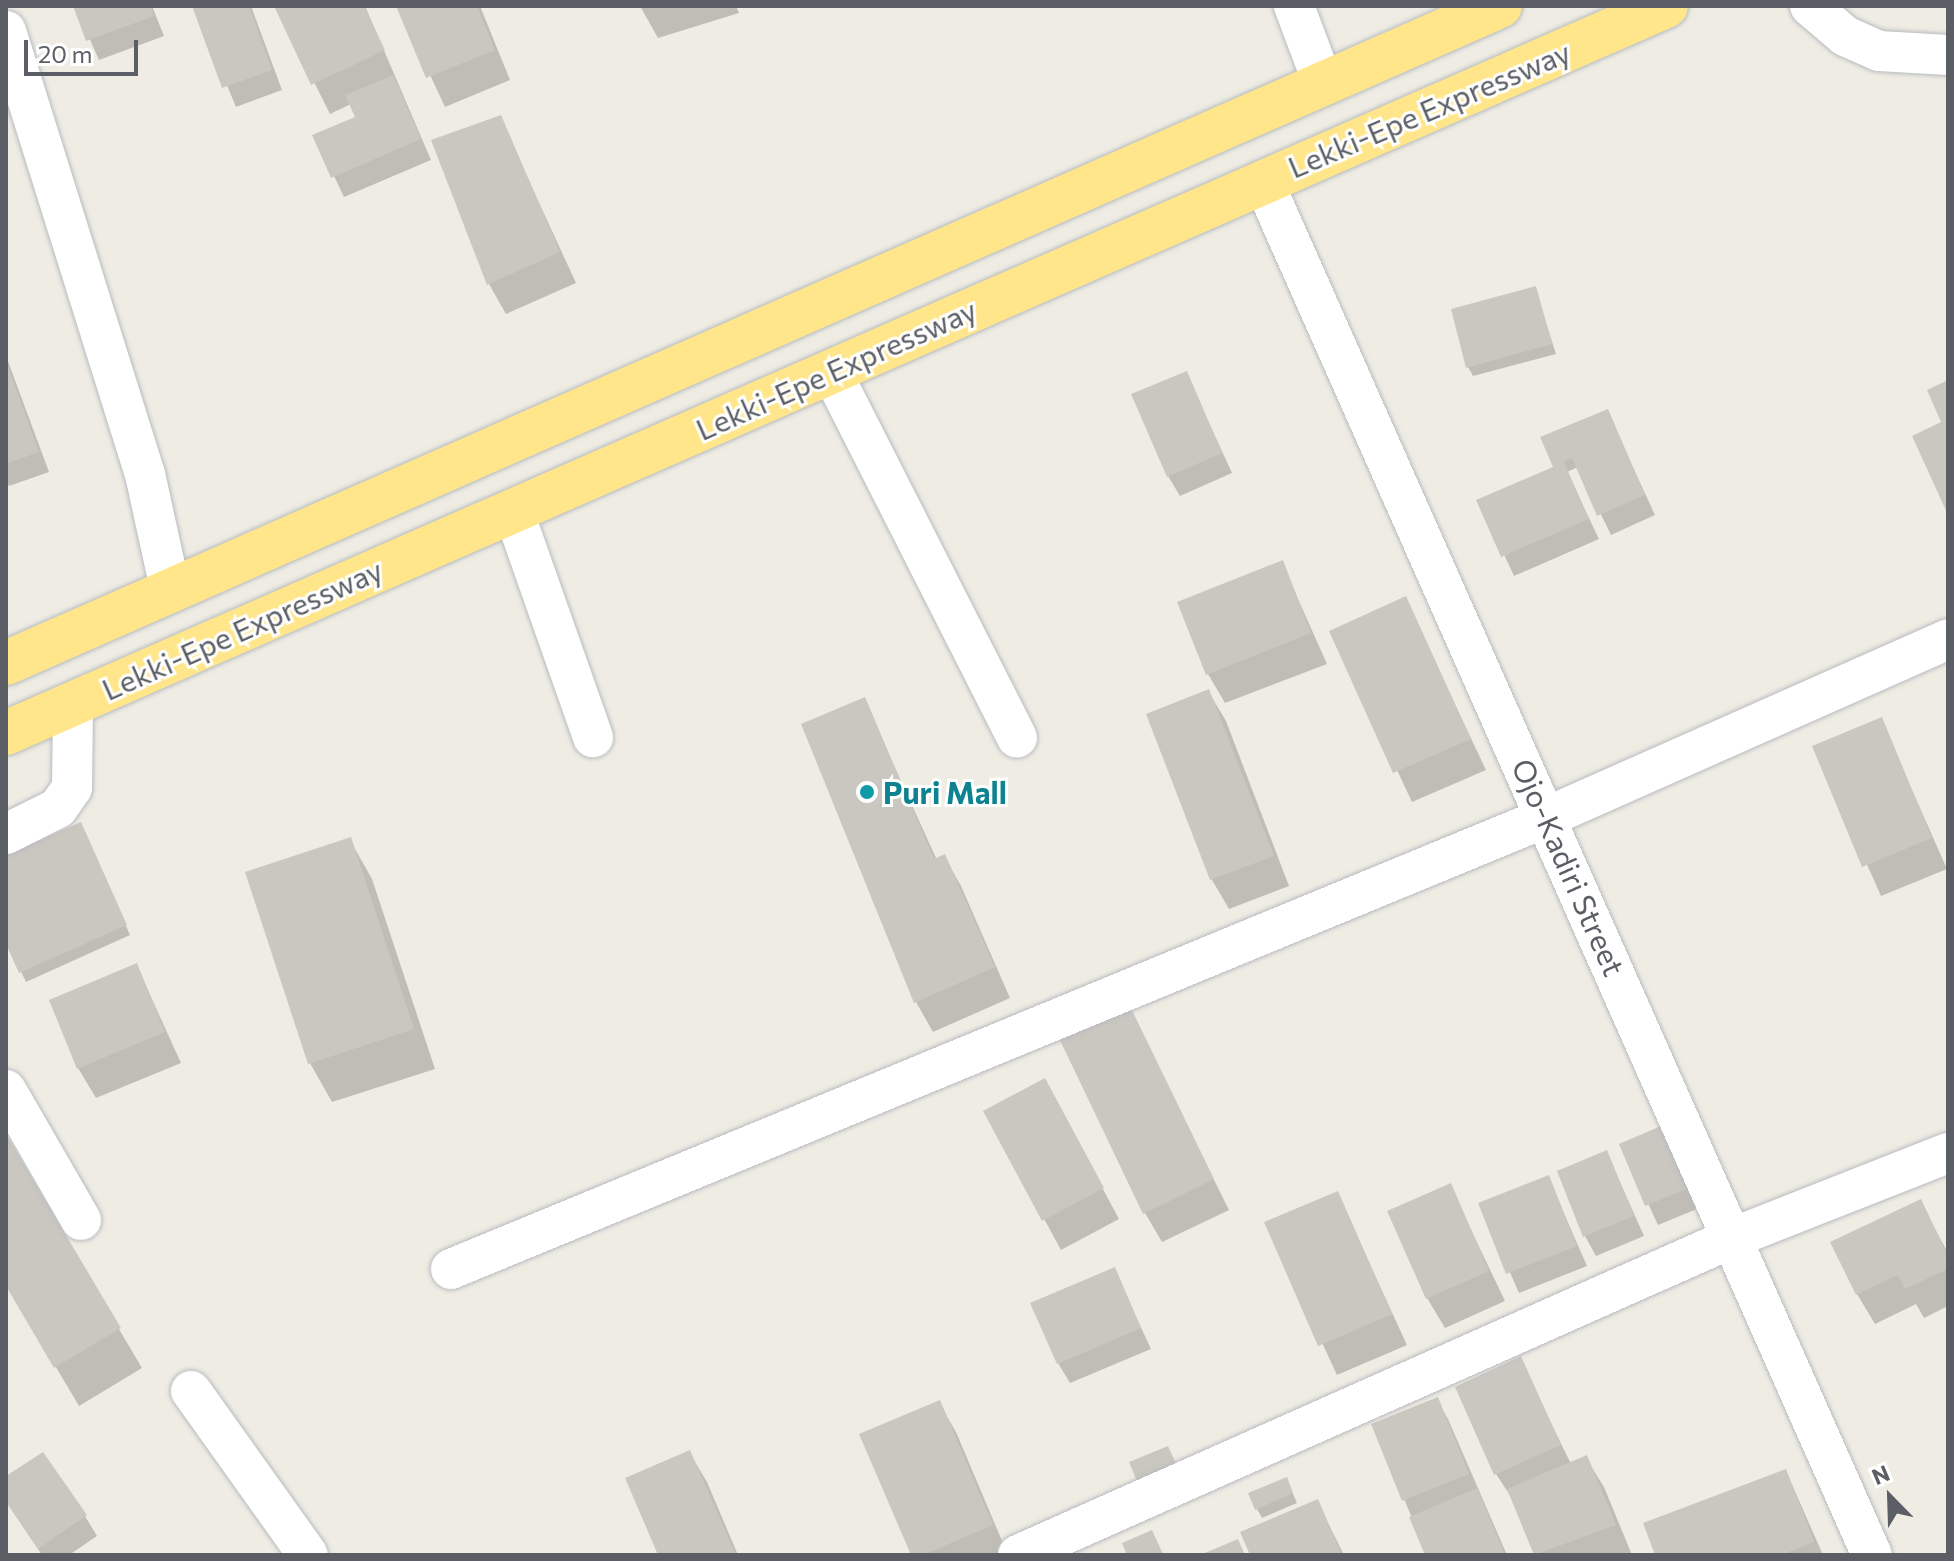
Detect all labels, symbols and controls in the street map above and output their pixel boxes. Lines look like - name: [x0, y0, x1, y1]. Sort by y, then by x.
- scale bar: [28, 24, 142, 74]
- street label: Lekki-Epe Expressway: [1282, 33, 1576, 185]
- text: 20 m: [38, 39, 92, 68]
- street label: Lekki-Epe Expressway: [690, 291, 982, 447]
- street label: Lekki-Epe Expressway: [96, 551, 388, 707]
- street label: Ojo-Kadiri Street: [1505, 753, 1633, 981]
- place label: Puri Mall: [883, 774, 1007, 810]
- marker: Puri Mall: [858, 783, 876, 801]
- north arrow: [1850, 1457, 1930, 1537]
- text: N: [1868, 1459, 1893, 1490]

